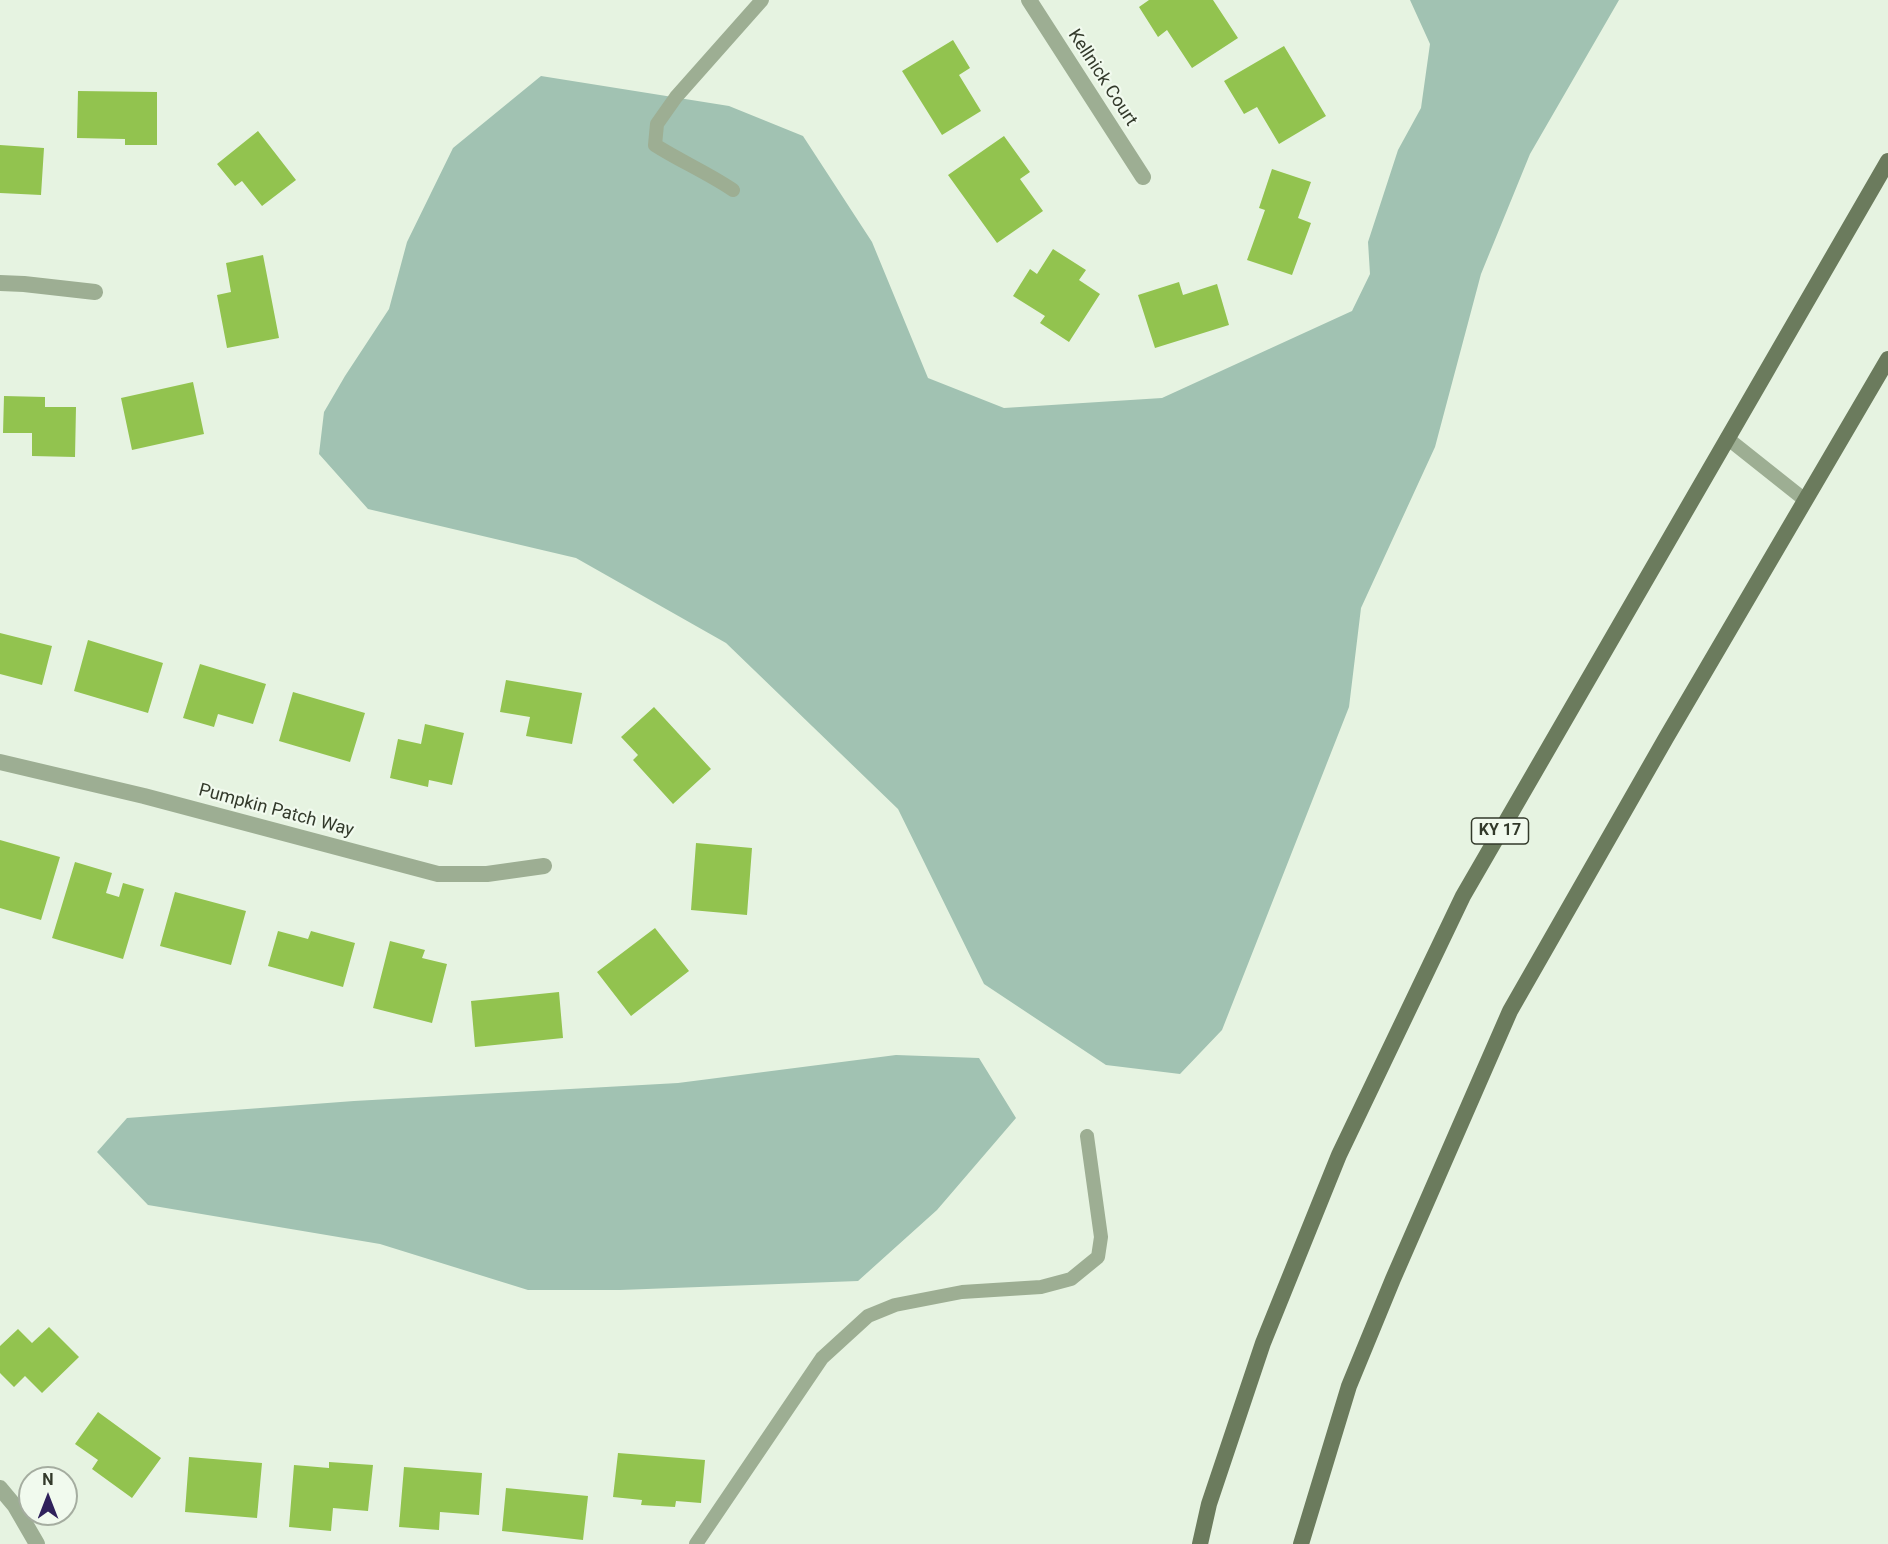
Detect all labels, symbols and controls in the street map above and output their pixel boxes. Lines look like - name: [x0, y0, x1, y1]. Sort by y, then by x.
- street label: Kellnick Court: [1063, 26, 1141, 130]
- street label: Pumpkin Patch Way: [196, 780, 356, 842]
- road number: KY 17: [1472, 818, 1528, 844]
- north arrow: [18, 1466, 78, 1526]
- text: N: [42, 1470, 54, 1489]

